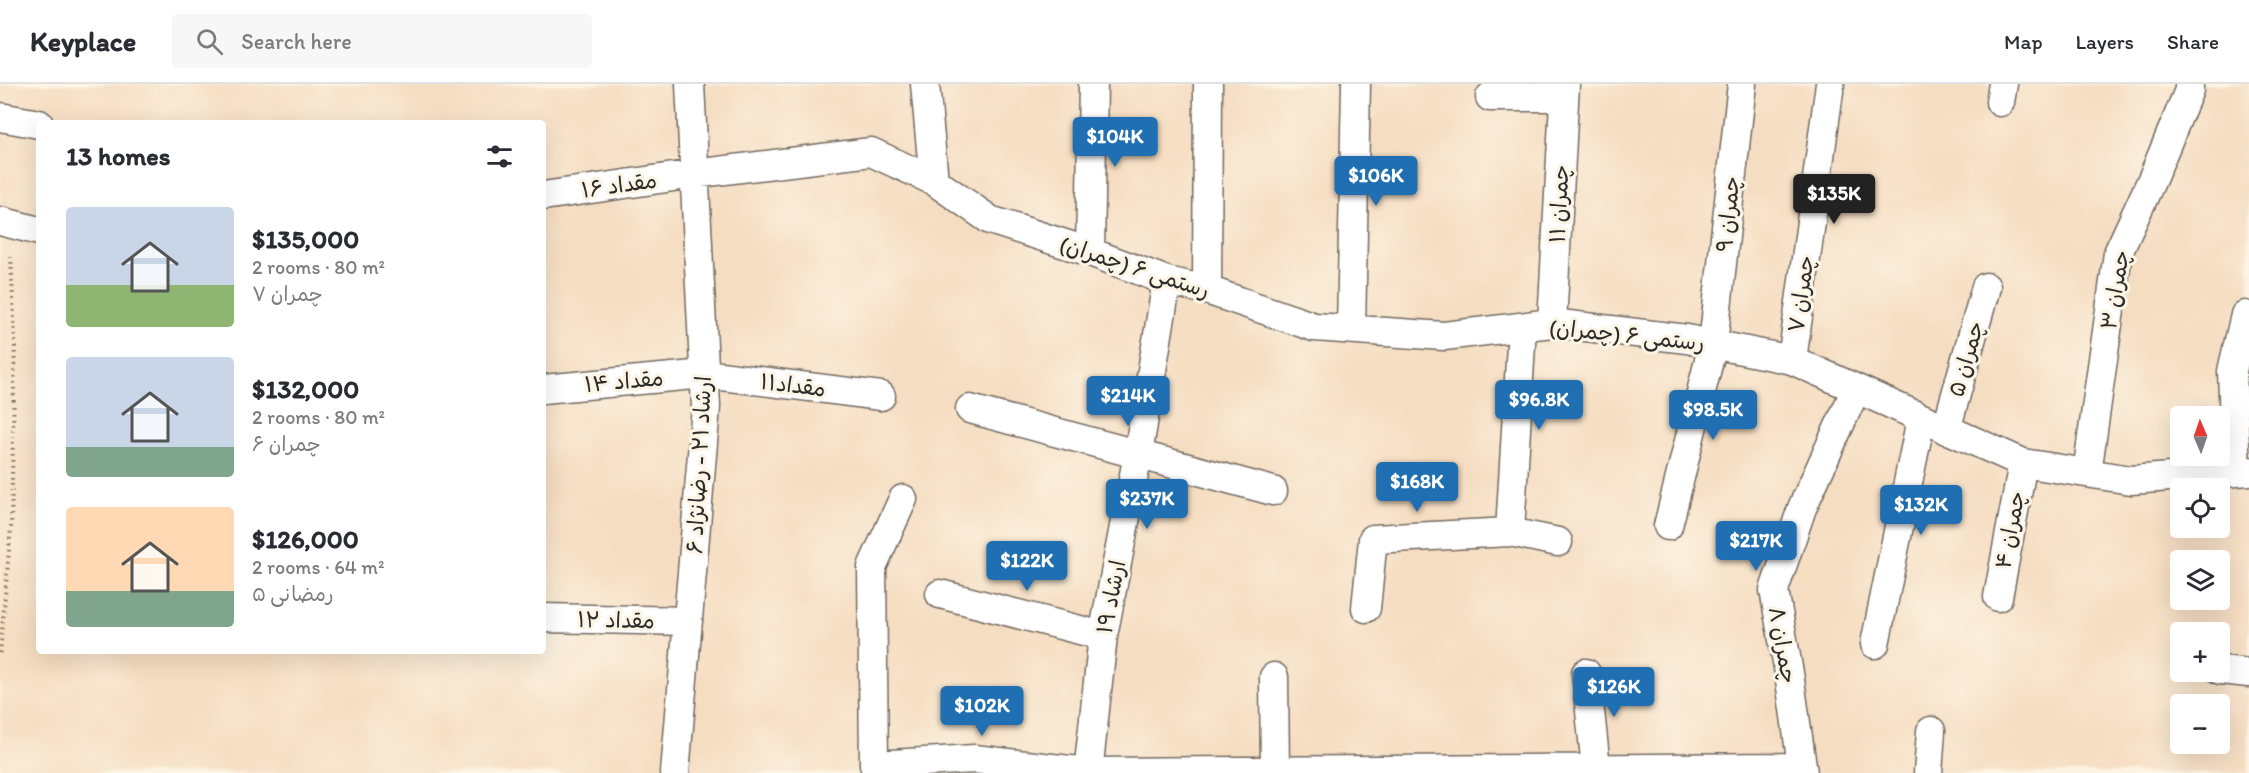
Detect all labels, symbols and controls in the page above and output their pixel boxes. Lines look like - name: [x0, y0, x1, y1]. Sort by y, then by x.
- search box: [172, 14, 592, 68]
- text: Keyplace: [30, 24, 136, 58]
- icon: search: [193, 25, 226, 58]
- text: Search here: [241, 28, 352, 55]
- text: Map: [2004, 29, 2043, 54]
- text: Layers: [2076, 29, 2134, 54]
- text: Share: [2167, 29, 2219, 54]
- pin: $104K: [1073, 117, 1157, 168]
- text: $104K: [1087, 124, 1143, 148]
- text: 13 homes: [66, 140, 170, 172]
- icon: filters: [483, 140, 516, 173]
- pin: $106K: [1334, 156, 1418, 207]
- text: $106K: [1348, 163, 1404, 187]
- street label: چمران ۱۱: [1543, 164, 1575, 244]
- street label: مقداد ۱۶: [580, 166, 658, 204]
- pin: $135K: [1792, 174, 1876, 225]
- street label: چمران ۹: [1711, 175, 1745, 253]
- text: $135K: [1807, 181, 1861, 205]
- text: $135,000: [252, 223, 359, 255]
- street label: رستمی ۶ (چمران): [1056, 230, 1213, 305]
- icon: home: [114, 231, 186, 303]
- street label: چمران ۳: [2095, 248, 2135, 332]
- street label: چمران ۷: [1782, 254, 1820, 334]
- text: 2 rooms · 80 m²: [252, 255, 385, 279]
- text: چمران ۷: [252, 282, 323, 306]
- street label: رستمی ۶ (چمران): [1548, 313, 1706, 358]
- street label: چمران ۵: [1942, 318, 1990, 400]
- street label: مقداد ۱۴: [583, 364, 665, 398]
- street label: مقداد۱۱: [759, 368, 827, 402]
- text: $132,000: [252, 373, 359, 405]
- street label: ارشاد ۲۱ - رضانژاد ۶: [681, 375, 717, 555]
- pin: $214K: [1086, 376, 1170, 427]
- pin: $96.8K: [1490, 380, 1588, 431]
- icon: home: [114, 381, 186, 453]
- text: $214K: [1101, 383, 1155, 407]
- text: $96.8K: [1509, 387, 1569, 411]
- pin: $98.5K: [1664, 390, 1762, 441]
- text: $98.5K: [1683, 397, 1743, 421]
- text: 2 rooms · 80 m²: [252, 405, 385, 429]
- north arrow: [2170, 406, 2230, 466]
- map controls: [2170, 406, 2230, 754]
- text: چمران ۶: [252, 432, 321, 456]
- pin: $168K: [1375, 462, 1459, 513]
- text: $168K: [1390, 469, 1444, 493]
- button: locate: [2170, 478, 2230, 538]
- pin: $237K: [1105, 479, 1189, 530]
- pin: $132K: [1879, 485, 1963, 536]
- text: $237K: [1120, 486, 1174, 510]
- street label: چمران ۴: [1989, 489, 2031, 571]
- text: $132K: [1894, 492, 1948, 516]
- pin: $217K: [1714, 521, 1798, 572]
- text: $126,000: [252, 523, 359, 555]
- text: $217K: [1730, 528, 1782, 552]
- icon: home: [114, 531, 186, 603]
- pin: $122K: [985, 541, 1069, 592]
- text: $122K: [1000, 548, 1054, 572]
- button: layers: [2170, 550, 2230, 610]
- text: 2 rooms · 64 m²: [252, 555, 384, 579]
- street label: ارشاد ۱۹: [1091, 558, 1131, 636]
- text: رمضانی ۵: [252, 582, 334, 606]
- street label: چمران ۸: [1763, 604, 1803, 686]
- street label: مقداد ۱۲: [577, 606, 655, 634]
- button: +: [2170, 622, 2230, 682]
- pin: $126K: [1572, 667, 1656, 718]
- text: $126K: [1587, 674, 1641, 698]
- pin: $102K: [940, 686, 1024, 737]
- text: $102K: [954, 693, 1010, 717]
- button: −: [2170, 694, 2230, 754]

